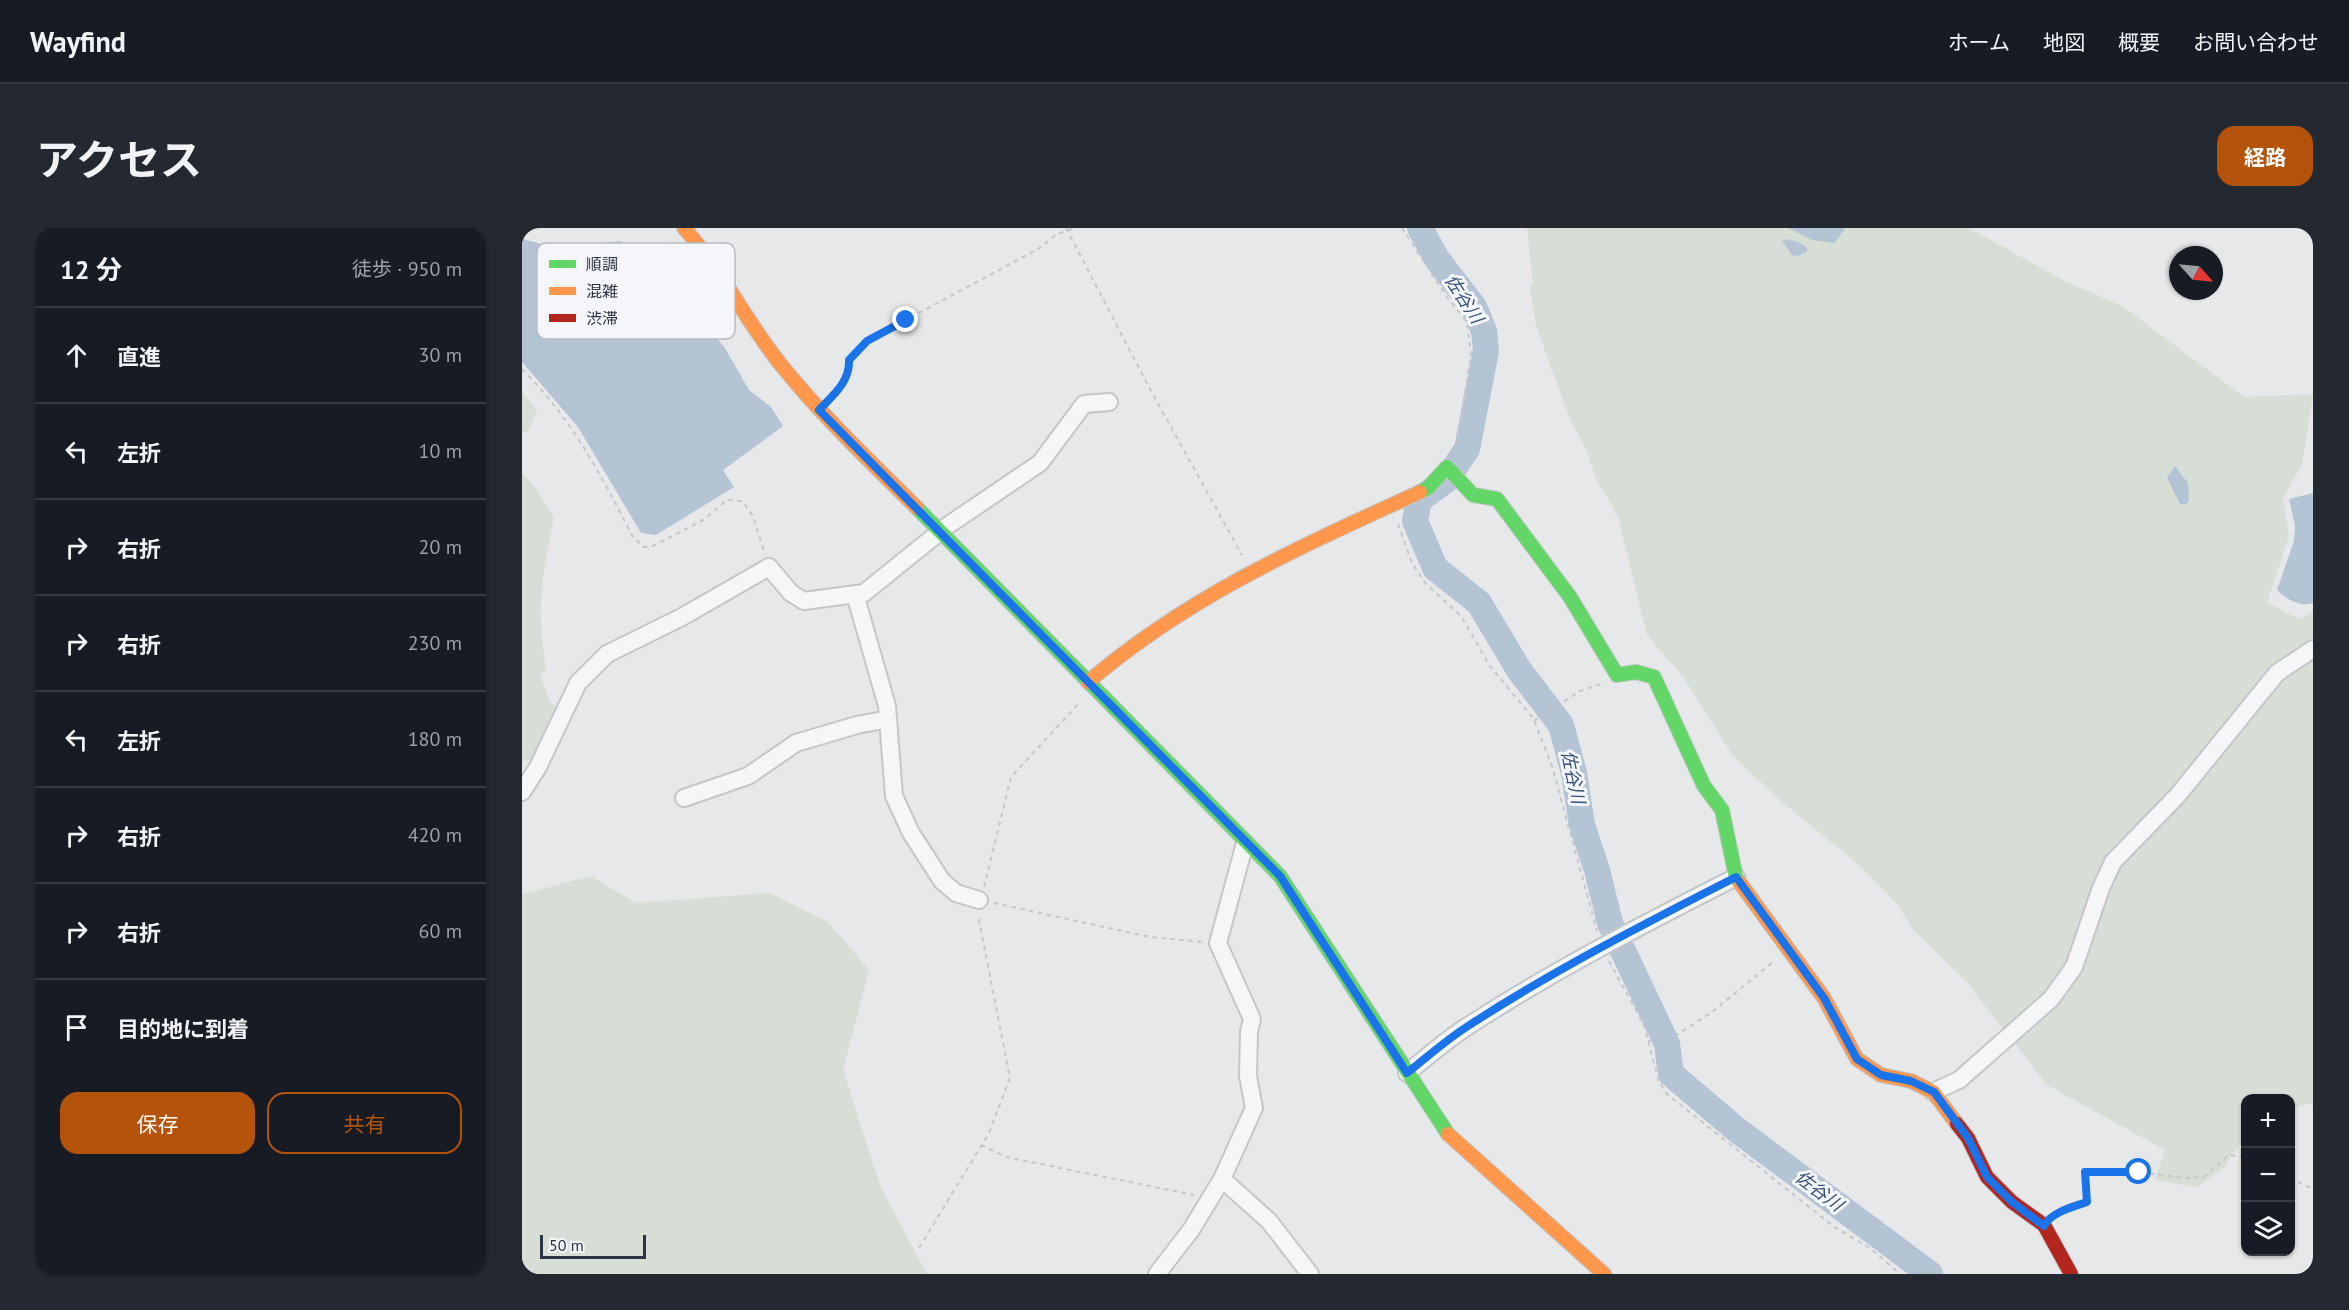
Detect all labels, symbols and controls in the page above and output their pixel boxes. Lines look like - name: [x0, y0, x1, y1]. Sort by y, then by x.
- text: Wayfind: [30, 23, 126, 60]
- text: ホーム: [1948, 29, 2010, 56]
- text: 地図: [2043, 29, 2085, 56]
- text: 概要: [2118, 29, 2160, 56]
- text: お問い合わせ: [2193, 29, 2319, 56]
- button: 経路: [2217, 126, 2313, 186]
- text: アクセス: [36, 132, 202, 187]
- legend: [537, 243, 735, 339]
- north arrow: [2169, 246, 2223, 300]
- text: 12 分: [60, 253, 122, 286]
- text: 順調: [586, 254, 618, 274]
- text: 徒歩 · 950 m: [352, 256, 462, 282]
- water label: 佐谷川: [1440, 270, 1490, 329]
- text: 混雑: [586, 281, 618, 301]
- route end: [892, 306, 918, 332]
- text: 渋滞: [586, 308, 618, 328]
- icon: ahead: [60, 339, 93, 372]
- text: 30 m: [419, 342, 462, 368]
- text: 直進: [117, 343, 161, 371]
- icon: left: [60, 435, 93, 468]
- text: 10 m: [419, 438, 462, 464]
- text: 左折: [117, 439, 161, 467]
- icon: right: [60, 531, 93, 564]
- text: 20 m: [419, 534, 462, 560]
- text: 右折: [117, 535, 161, 563]
- icon: right: [60, 627, 93, 660]
- text: 230 m: [408, 630, 462, 656]
- text: 右折: [117, 631, 161, 659]
- icon: left: [60, 723, 93, 756]
- text: 180 m: [408, 726, 462, 752]
- text: 左折: [117, 727, 161, 755]
- water label: 佐谷川: [1557, 748, 1591, 808]
- icon: right: [60, 819, 93, 852]
- text: 420 m: [408, 822, 462, 848]
- text: 右折: [117, 823, 161, 851]
- icon: right: [60, 915, 93, 948]
- text: 60 m: [419, 918, 462, 944]
- text: 右折: [117, 919, 161, 947]
- icon: arrive: [60, 1011, 93, 1044]
- text: 目的地に到着: [117, 1015, 249, 1043]
- button: 保存: [60, 1092, 255, 1154]
- button: 共有: [267, 1092, 462, 1154]
- map controls: [2241, 1094, 2295, 1256]
- button: +: [2241, 1094, 2295, 1148]
- button: −: [2241, 1148, 2295, 1202]
- route start: [2125, 1158, 2151, 1184]
- water label: 佐谷川: [1791, 1165, 1849, 1217]
- button: layers: [2241, 1202, 2295, 1256]
- scale bar: [540, 1232, 646, 1260]
- text: 50 m: [549, 1235, 584, 1255]

